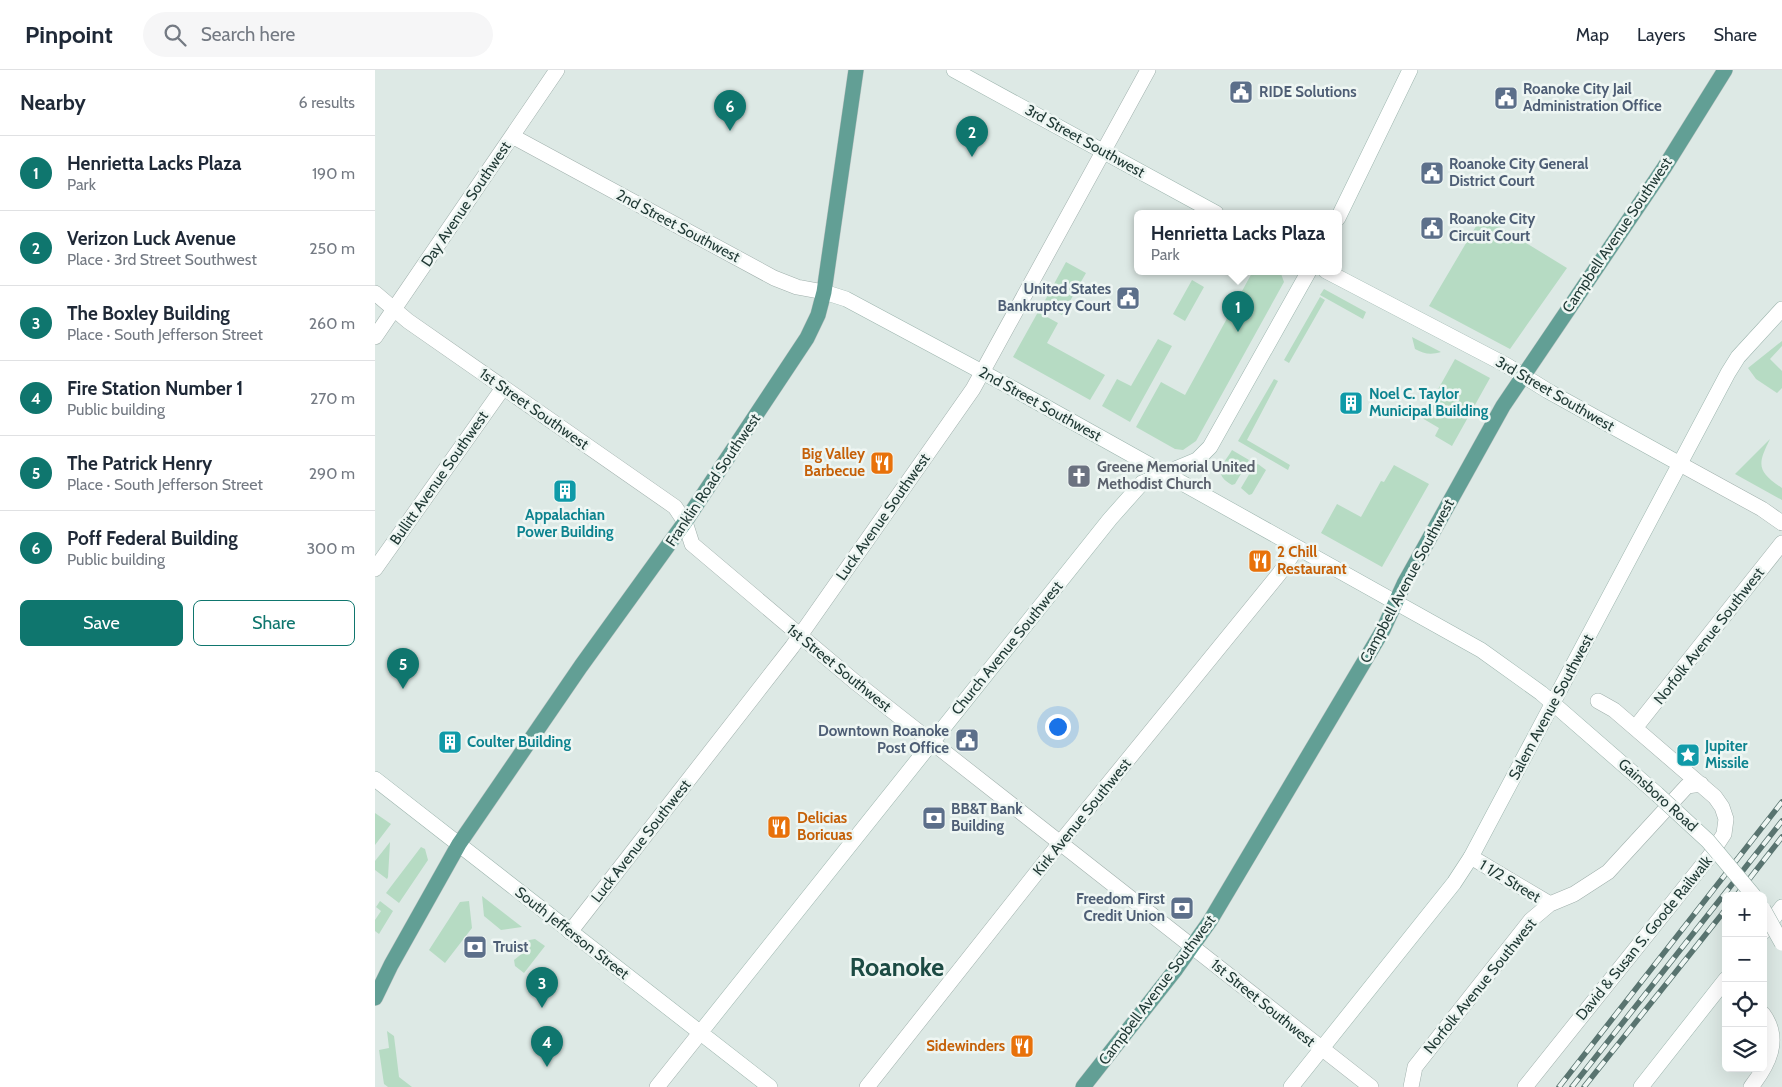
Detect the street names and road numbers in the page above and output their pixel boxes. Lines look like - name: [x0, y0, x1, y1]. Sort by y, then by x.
- street label: 3rd Street Southwest: [1022, 101, 1148, 181]
- street label: Day Avenue Southwest: [417, 138, 515, 270]
- street label: Campbell Avenue Southwest: [1558, 154, 1676, 316]
- street label: 2nd Street Southwest: [613, 186, 743, 266]
- street label: 3rd Street Southwest: [1492, 353, 1618, 435]
- street label: 2nd Street Southwest: [975, 363, 1105, 445]
- street label: 1st Street Southwest: [476, 365, 592, 453]
- street label: Bullitt Avenue Southwest: [386, 408, 492, 548]
- street label: Franklin Road Southwest: [662, 410, 764, 550]
- street label: Luck Avenue Southwest: [832, 450, 934, 584]
- street label: Campbell Avenue Southwest: [1356, 496, 1458, 666]
- street label: Norfolk Avenue Southwest: [1650, 564, 1768, 708]
- street label: Church Avenue Southwest: [948, 578, 1066, 718]
- street label: 1st Street Southwest: [783, 620, 895, 716]
- street label: Salem Avenue Southwest: [1505, 631, 1597, 783]
- street label: Kirk Avenue Southwest: [1029, 755, 1135, 879]
- street label: Gainsboro Road: [1615, 755, 1701, 835]
- street label: Luck Avenue Southwest: [587, 776, 695, 906]
- street label: David & Susan S. Goode Railwalk: [1572, 852, 1716, 1024]
- street label: 1 1/2 Street: [1476, 856, 1544, 906]
- street label: South Jefferson Street: [511, 883, 633, 983]
- street label: Campbell Avenue Southwest: [1095, 911, 1219, 1069]
- street label: Norfolk Avenue Southwest: [1420, 915, 1540, 1057]
- street label: 1st Street Southwest: [1207, 955, 1319, 1051]

